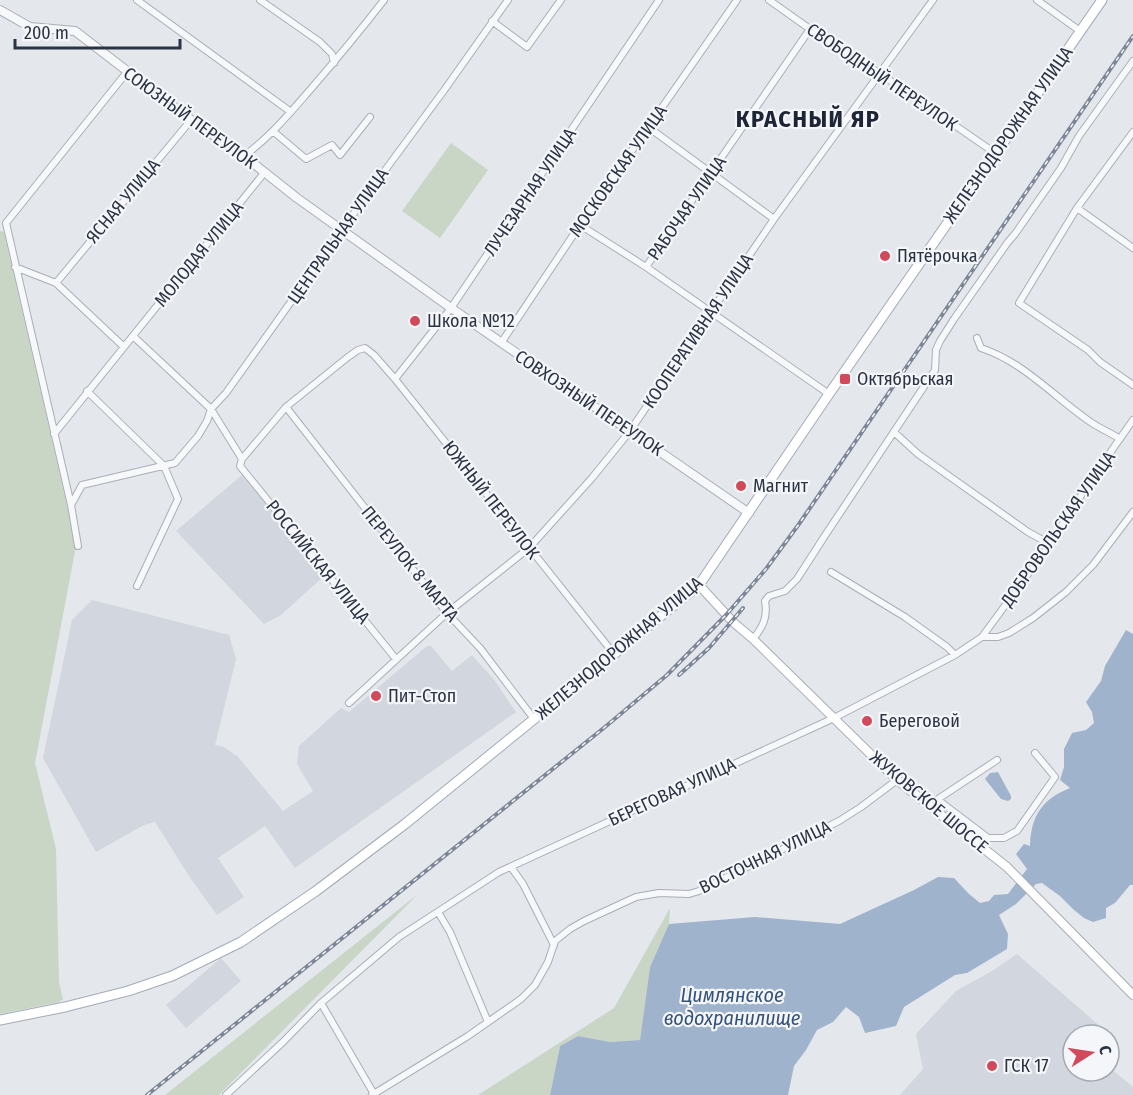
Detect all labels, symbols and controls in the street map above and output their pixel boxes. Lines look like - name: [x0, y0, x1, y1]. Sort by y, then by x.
- scale bar: [15, 12, 180, 50]
- street label: СВОБОДНЫЙ ПЕРЕУЛОК: [802, 18, 962, 136]
- text: 200 m: [24, 22, 69, 44]
- street label: ЖЕЛЕЗНОДОРОЖНАЯ УЛИЦА: [938, 42, 1078, 228]
- street label: СОЮЗНЫЙ ПЕРЕУЛОК: [119, 62, 261, 174]
- street label: МОСКОВСКАЯ УЛИЦА: [564, 100, 672, 241]
- district label: КРАСНЫЙ ЯР: [736, 105, 880, 133]
- street label: ЛУЧЕЗАРНАЯ УЛИЦА: [479, 123, 581, 260]
- street label: РАБОЧАЯ УЛИЦА: [643, 151, 731, 264]
- street label: ЯСНАЯ УЛИЦА: [81, 154, 165, 248]
- street label: ЦЕНТРАЛЬНАЯ УЛИЦА: [283, 163, 393, 308]
- street label: МОЛОДАЯ УЛИЦА: [150, 197, 248, 311]
- place label: Пятёрочка: [897, 245, 978, 267]
- street label: КООПЕРАТИВНАЯ УЛИЦА: [638, 249, 758, 413]
- marker: Пятёрочка: [878, 249, 892, 263]
- place label: Школа №12: [427, 310, 515, 332]
- marker: Школа №12: [408, 314, 422, 328]
- street label: СОВХОЗНЫЙ ПЕРЕУЛОК: [511, 345, 668, 461]
- place label: Октябрьская: [857, 368, 954, 390]
- marker: Октябрьская: [838, 372, 852, 386]
- street label: ЮЖНЫЙ ПЕРЕУЛОК: [438, 436, 544, 564]
- street label: ДОБРОВОЛЬСКАЯ УЛИЦА: [995, 447, 1120, 612]
- place label: Магнит: [753, 475, 809, 497]
- marker: Магнит: [734, 479, 748, 493]
- street label: РОССИЙСКАЯ УЛИЦА: [261, 496, 375, 629]
- street label: ПЕРЕУЛОК 8 МАРТА: [357, 502, 464, 627]
- street label: ЖЕЛЕЗНОДОРОЖНАЯ УЛИЦА: [531, 571, 707, 724]
- place label: Пит-Стоп: [388, 685, 456, 707]
- marker: Пит-Стоп: [369, 689, 383, 703]
- place label: Береговой: [879, 710, 960, 732]
- marker: Береговой: [860, 714, 874, 728]
- street label: ЖУКОВСКОЕ ШОССЕ: [865, 746, 993, 858]
- street label: БЕРЕГОВАЯ УЛИЦА: [605, 753, 740, 831]
- street label: ВОСТОЧНАЯ УЛИЦА: [696, 815, 835, 898]
- water label: Цимлянское водохранилище: [664, 983, 801, 1030]
- north arrow: [1061, 1023, 1121, 1083]
- text: С: [1095, 1044, 1115, 1057]
- place label: ГСК 17: [1004, 1055, 1049, 1077]
- marker: ГСК 17: [985, 1059, 999, 1073]

